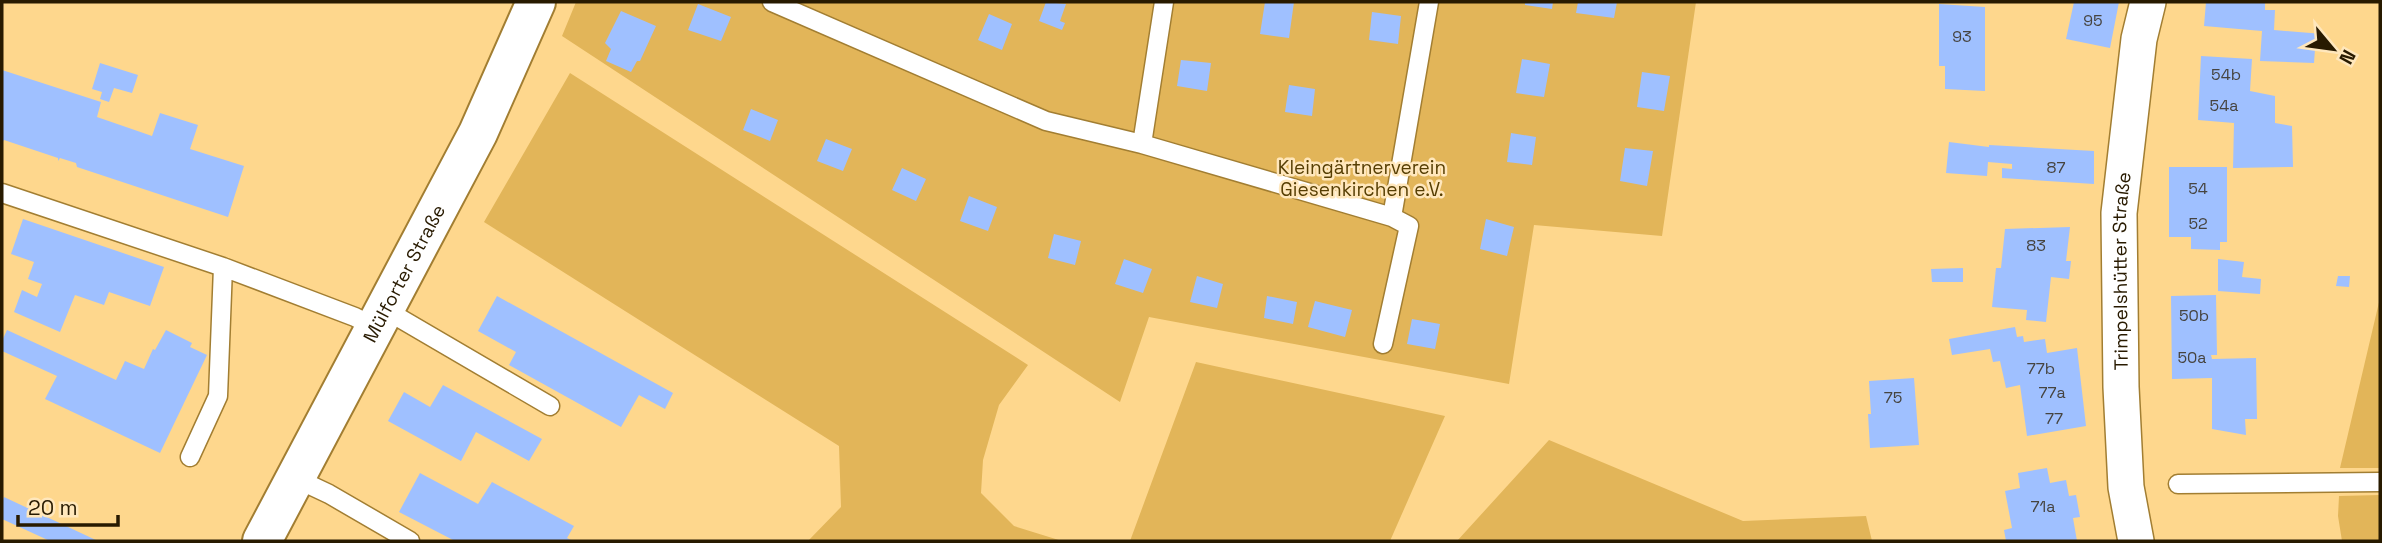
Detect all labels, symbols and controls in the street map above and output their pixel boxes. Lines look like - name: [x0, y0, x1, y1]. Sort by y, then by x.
- house number: 95: [2083, 10, 2103, 31]
- north arrow: [2298, 14, 2368, 84]
- house number: 93: [1952, 26, 1972, 47]
- text: N: [2333, 45, 2361, 69]
- house number: 54b: [2211, 64, 2241, 85]
- house number: 54a: [2210, 95, 2238, 116]
- park label: Kleingärtnerverein Giesenkirchen e.V.: [1278, 155, 1446, 202]
- house number: 87: [2047, 157, 2065, 178]
- street label: Trimpelshütter Straße: [2106, 171, 2136, 371]
- house number: 54: [2188, 178, 2208, 199]
- street label: Mülforter Straße: [357, 200, 451, 347]
- house number: 52: [2188, 213, 2208, 234]
- house number: 83: [2026, 235, 2046, 256]
- house number: 50b: [2179, 305, 2209, 326]
- house number: 50a: [2177, 347, 2207, 368]
- house number: 77b: [2027, 358, 2055, 379]
- house number: 77a: [2038, 382, 2066, 403]
- house number: 75: [1884, 387, 1902, 408]
- house number: 77: [2045, 408, 2063, 429]
- scale bar: [18, 484, 117, 528]
- text: 20 m: [28, 494, 78, 521]
- house number: 71a: [2031, 496, 2055, 517]

